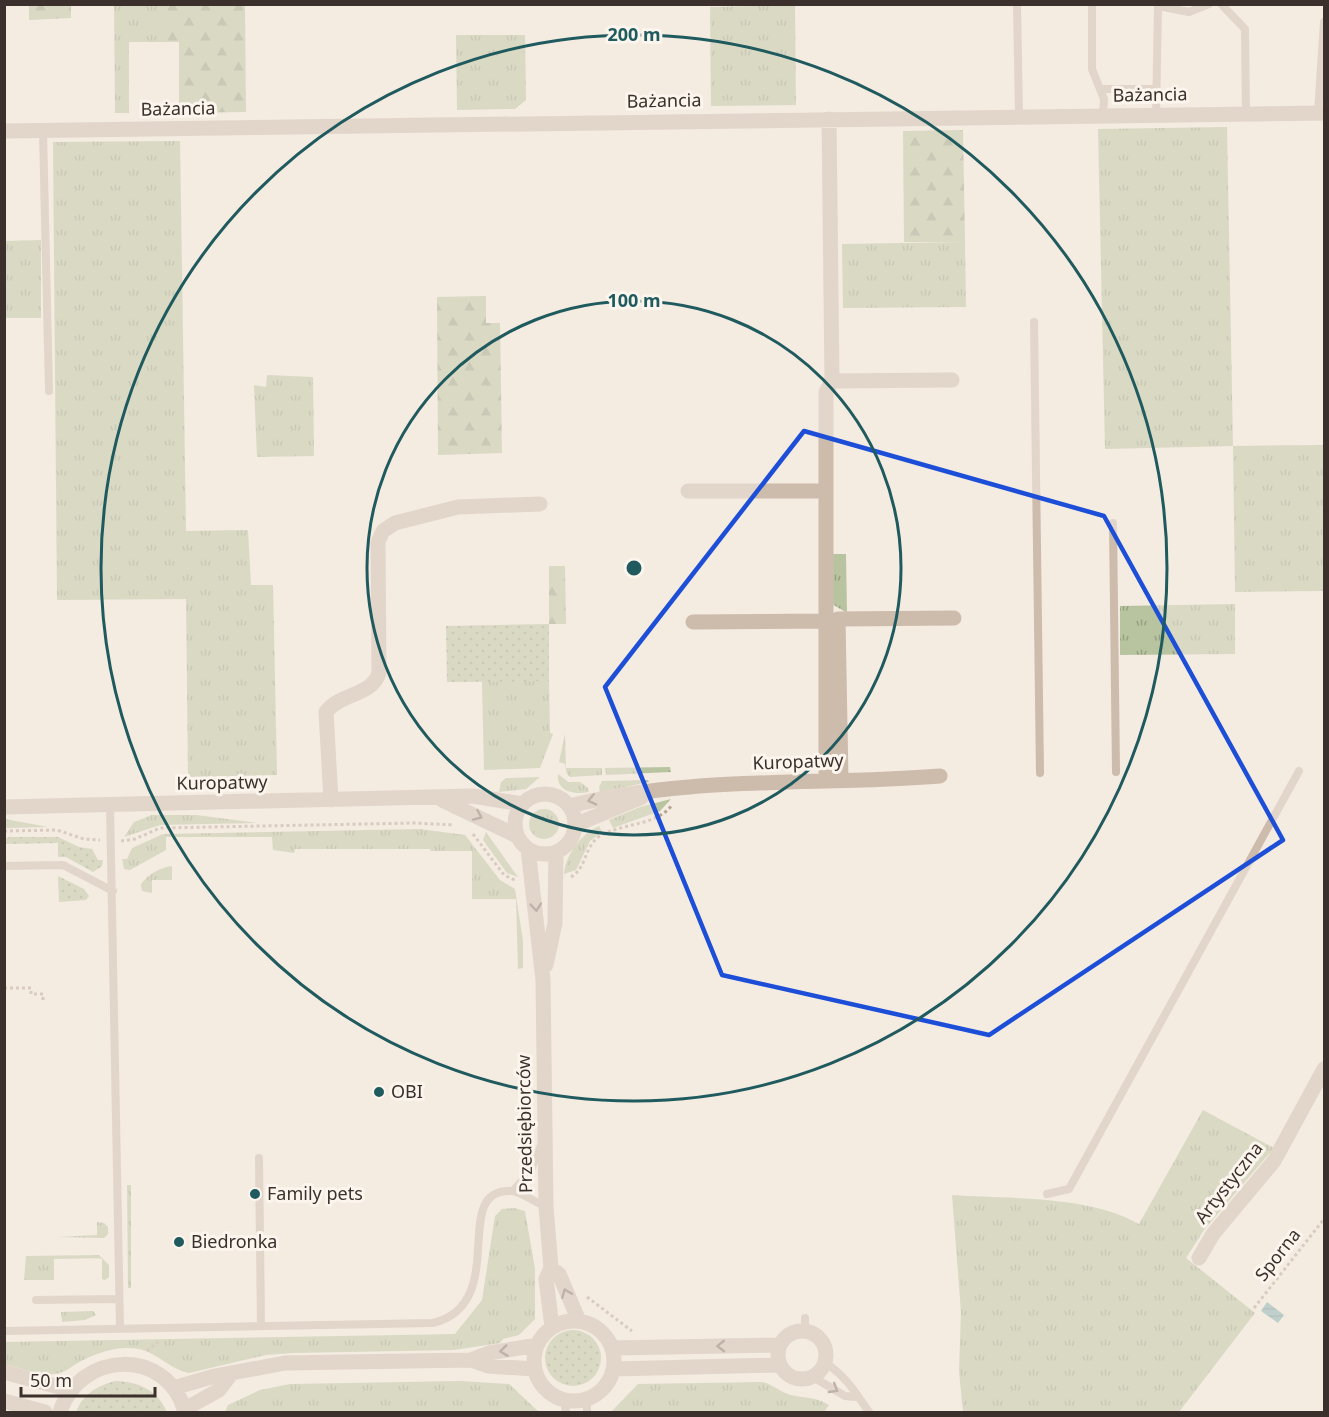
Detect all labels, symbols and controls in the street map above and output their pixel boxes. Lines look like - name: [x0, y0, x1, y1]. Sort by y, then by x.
- text: 200 m: [607, 22, 661, 46]
- street label: Bażancia: [1112, 81, 1188, 107]
- street label: Bażancia: [626, 87, 702, 113]
- street label: Bażancia: [140, 95, 216, 121]
- text: 100 m: [607, 288, 661, 312]
- centre of rings: [624, 558, 644, 578]
- street label: Kuropatwy: [752, 747, 845, 775]
- street label: Kuropatwy: [176, 769, 269, 795]
- one-way arrow: [587, 793, 597, 806]
- one-way arrow: [472, 809, 483, 821]
- one-way arrow: [529, 903, 542, 912]
- street label: Przedsiębiorców: [511, 1055, 537, 1193]
- place label: OBI: [391, 1079, 423, 1103]
- marker: OBI: [372, 1085, 386, 1099]
- street label: Artystyczna: [1189, 1137, 1268, 1228]
- place label: Family pets: [267, 1181, 363, 1205]
- marker: Family pets: [248, 1187, 262, 1201]
- street label: Sporna: [1249, 1223, 1305, 1286]
- place label: Biedronka: [191, 1229, 277, 1253]
- marker: Biedronka: [172, 1235, 186, 1249]
- one-way arrow: [561, 1288, 573, 1299]
- one-way arrow: [717, 1340, 726, 1353]
- one-way arrow: [499, 1344, 508, 1357]
- scale bar: [21, 1360, 154, 1398]
- text: 50 m: [30, 1368, 72, 1392]
- one-way arrow: [828, 1382, 838, 1394]

